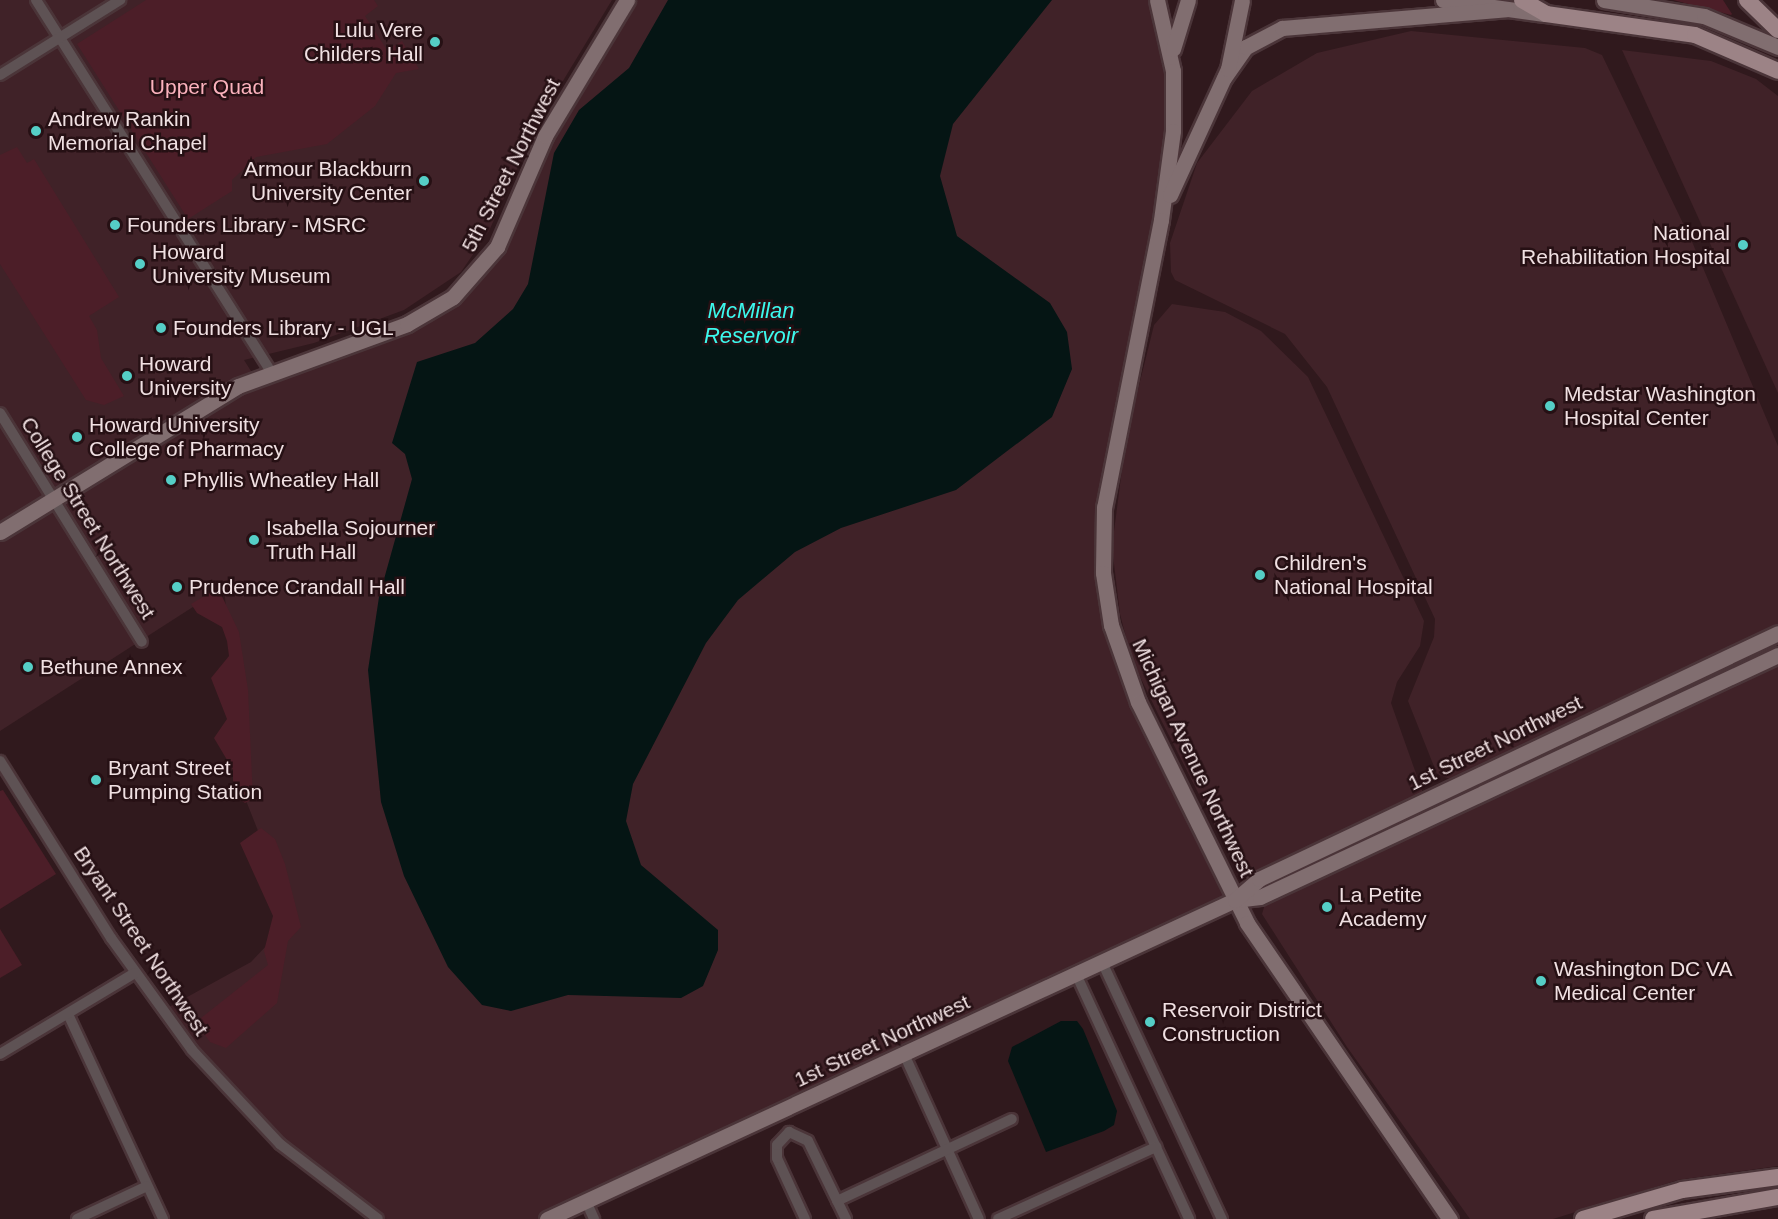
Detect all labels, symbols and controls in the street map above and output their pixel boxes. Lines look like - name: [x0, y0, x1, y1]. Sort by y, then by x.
- place label: Lulu Vere Childers Hall: [304, 17, 423, 67]
- marker: Lulu Vere Childers Hall: [428, 35, 442, 49]
- park label: Upper Quad: [150, 74, 264, 100]
- street label: 5th Street Northwest: [456, 74, 566, 256]
- place label: Andrew Rankin Memorial Chapel: [48, 106, 207, 156]
- marker: Andrew Rankin Memorial Chapel: [29, 124, 43, 138]
- place label: Armour Blackburn University Center: [244, 156, 412, 206]
- marker: Armour Blackburn University Center: [417, 174, 431, 188]
- place label: Founders Library - MSRC: [127, 212, 366, 238]
- marker: Founders Library - MSRC: [108, 218, 122, 232]
- place label: National Rehabilitation Hospital: [1521, 220, 1730, 270]
- marker: National Rehabilitation Hospital: [1734, 236, 1752, 254]
- place label: Howard University Museum: [152, 239, 331, 289]
- marker: Howard University Museum: [133, 257, 147, 271]
- water label: McMillan Reservoir: [704, 297, 798, 348]
- place label: Founders Library - UGL: [173, 315, 394, 341]
- marker: Founders Library - UGL: [154, 321, 168, 335]
- place label: Howard University: [139, 351, 231, 401]
- marker: Howard University: [120, 369, 134, 383]
- place label: Medstar Washington Hospital Center: [1564, 381, 1756, 431]
- marker: Medstar Washington Hospital Center: [1541, 397, 1559, 415]
- street label: College Street Northwest: [15, 412, 161, 624]
- place label: Howard University College of Pharmacy: [89, 412, 284, 462]
- marker: Howard University College of Pharmacy: [70, 430, 84, 444]
- place label: Phyllis Wheatley Hall: [183, 467, 379, 493]
- marker: Phyllis Wheatley Hall: [164, 473, 178, 487]
- place label: Isabella Sojourner Truth Hall: [266, 515, 435, 565]
- marker: Isabella Sojourner Truth Hall: [247, 533, 261, 547]
- place label: Children's National Hospital: [1274, 550, 1433, 600]
- marker: Children's National Hospital: [1251, 566, 1269, 584]
- place label: Prudence Crandall Hall: [189, 574, 405, 600]
- marker: Prudence Crandall Hall: [170, 580, 184, 594]
- street label: Michigan Avenue Northwest: [1126, 634, 1260, 882]
- place label: Bethune Annex: [40, 654, 184, 680]
- marker: Bethune Annex: [21, 660, 35, 674]
- street label: 1st Street Northwest: [1404, 690, 1586, 796]
- place label: Bryant Street Pumping Station: [108, 755, 262, 805]
- marker: Bryant Street Pumping Station: [89, 773, 103, 787]
- street label: Bryant Street Northwest: [68, 842, 214, 1040]
- place label: La Petite Academy: [1339, 882, 1427, 932]
- marker: La Petite Academy: [1320, 900, 1334, 914]
- place label: Washington DC VA Medical Center: [1554, 956, 1733, 1006]
- marker: Washington DC VA Medical Center: [1532, 972, 1550, 990]
- street label: 1st Street Northwest: [790, 989, 974, 1093]
- place label: Reservoir District Construction: [1162, 997, 1322, 1047]
- marker: Reservoir District Construction: [1143, 1015, 1157, 1029]

